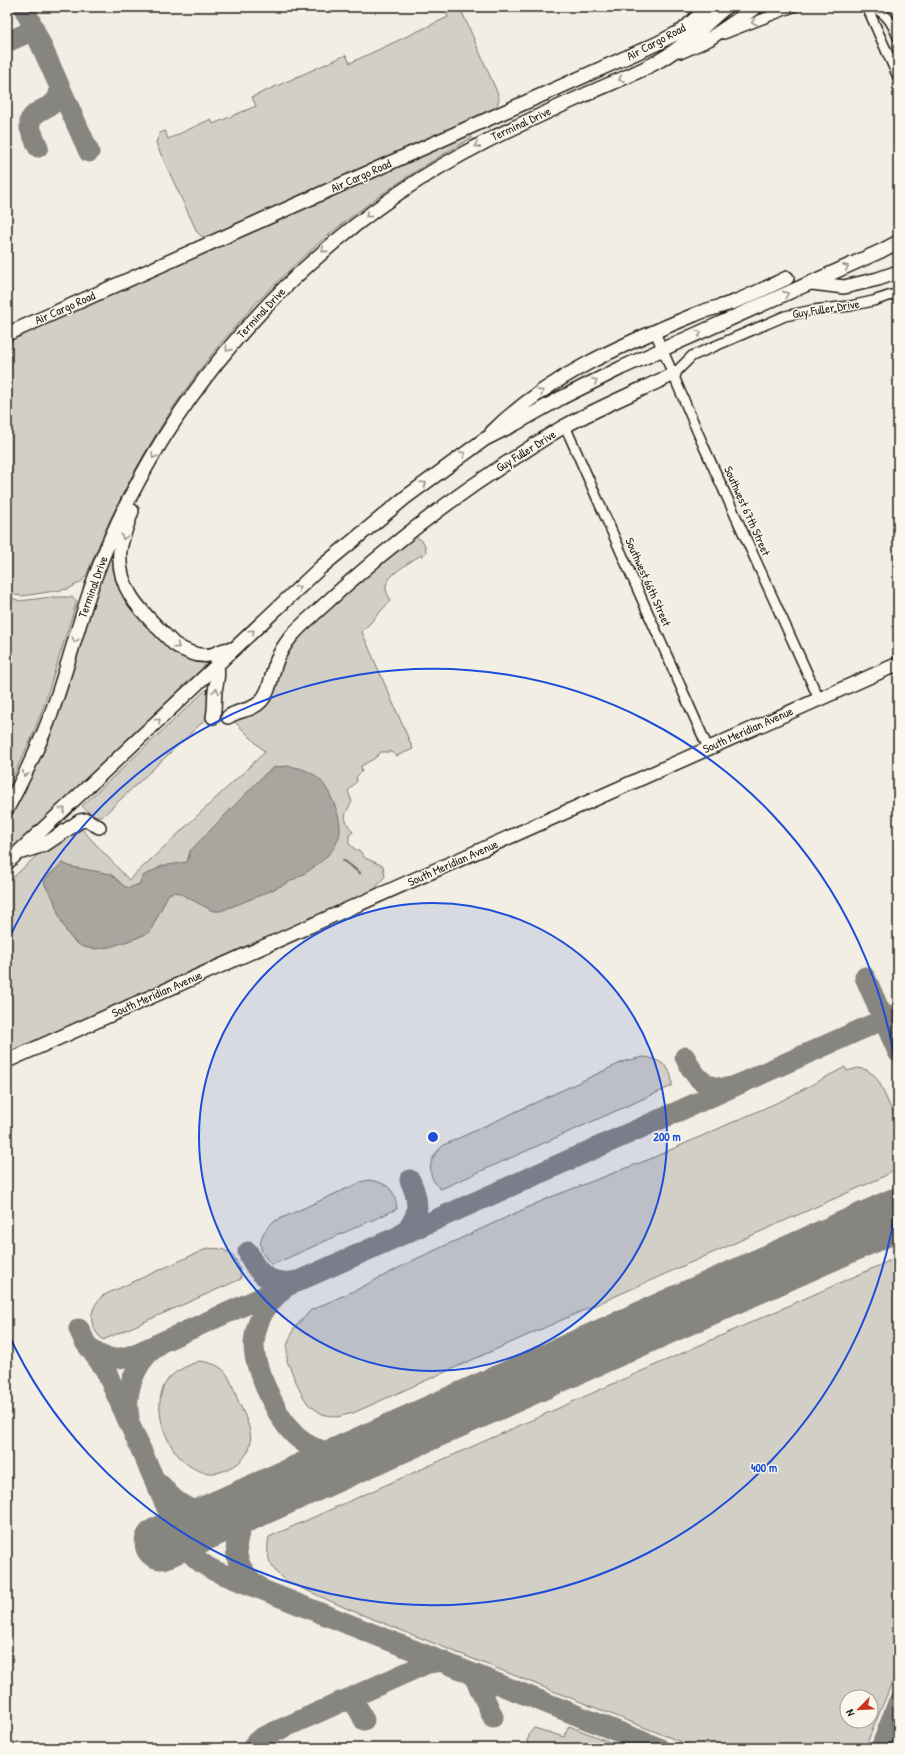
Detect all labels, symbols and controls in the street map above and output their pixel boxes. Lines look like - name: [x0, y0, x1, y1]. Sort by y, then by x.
- one-way arrow: [750, 17, 757, 25]
- street label: Air Cargo Road: [623, 19, 688, 64]
- one-way arrow: [617, 74, 624, 82]
- street label: Terminal Drive: [488, 102, 554, 145]
- one-way arrow: [474, 140, 482, 148]
- street label: Air Cargo Road: [328, 155, 394, 196]
- one-way arrow: [366, 210, 373, 217]
- one-way arrow: [322, 246, 329, 253]
- one-way arrow: [842, 264, 849, 272]
- street label: Terminal Drive: [232, 283, 289, 342]
- street label: Air Cargo Road: [32, 287, 98, 328]
- one-way arrow: [782, 291, 790, 299]
- street label: Guy Fuller Drive: [791, 295, 861, 322]
- one-way arrow: [694, 330, 702, 338]
- one-way arrow: [225, 345, 232, 352]
- one-way arrow: [591, 378, 599, 385]
- one-way arrow: [537, 390, 544, 397]
- street label: Guy Fuller Drive: [493, 425, 559, 476]
- one-way arrow: [459, 451, 466, 459]
- one-way arrow: [151, 452, 159, 459]
- street label: Southwest 67th Street: [720, 463, 775, 559]
- one-way arrow: [419, 482, 426, 489]
- one-way arrow: [120, 534, 129, 541]
- street label: Southwest 66th Street: [621, 535, 676, 630]
- street label: Terminal Drive: [74, 553, 112, 620]
- one-way arrow: [293, 586, 301, 593]
- one-way arrow: [247, 629, 255, 637]
- one-way arrow: [71, 637, 80, 644]
- one-way arrow: [173, 641, 180, 648]
- one-way arrow: [211, 688, 220, 694]
- street label: South Meridian Avenue: [700, 702, 796, 757]
- one-way arrow: [153, 718, 161, 726]
- one-way arrow: [22, 770, 30, 777]
- one-way arrow: [58, 807, 66, 815]
- street label: South Meridian Avenue: [405, 835, 501, 890]
- street label: South Meridian Avenue: [109, 966, 205, 1021]
- text: 200 m: [653, 1128, 681, 1145]
- centre of rings: [426, 1130, 440, 1144]
- text: 400 m: [751, 1459, 777, 1476]
- north arrow: [839, 1689, 879, 1729]
- text: N: [842, 1707, 857, 1719]

